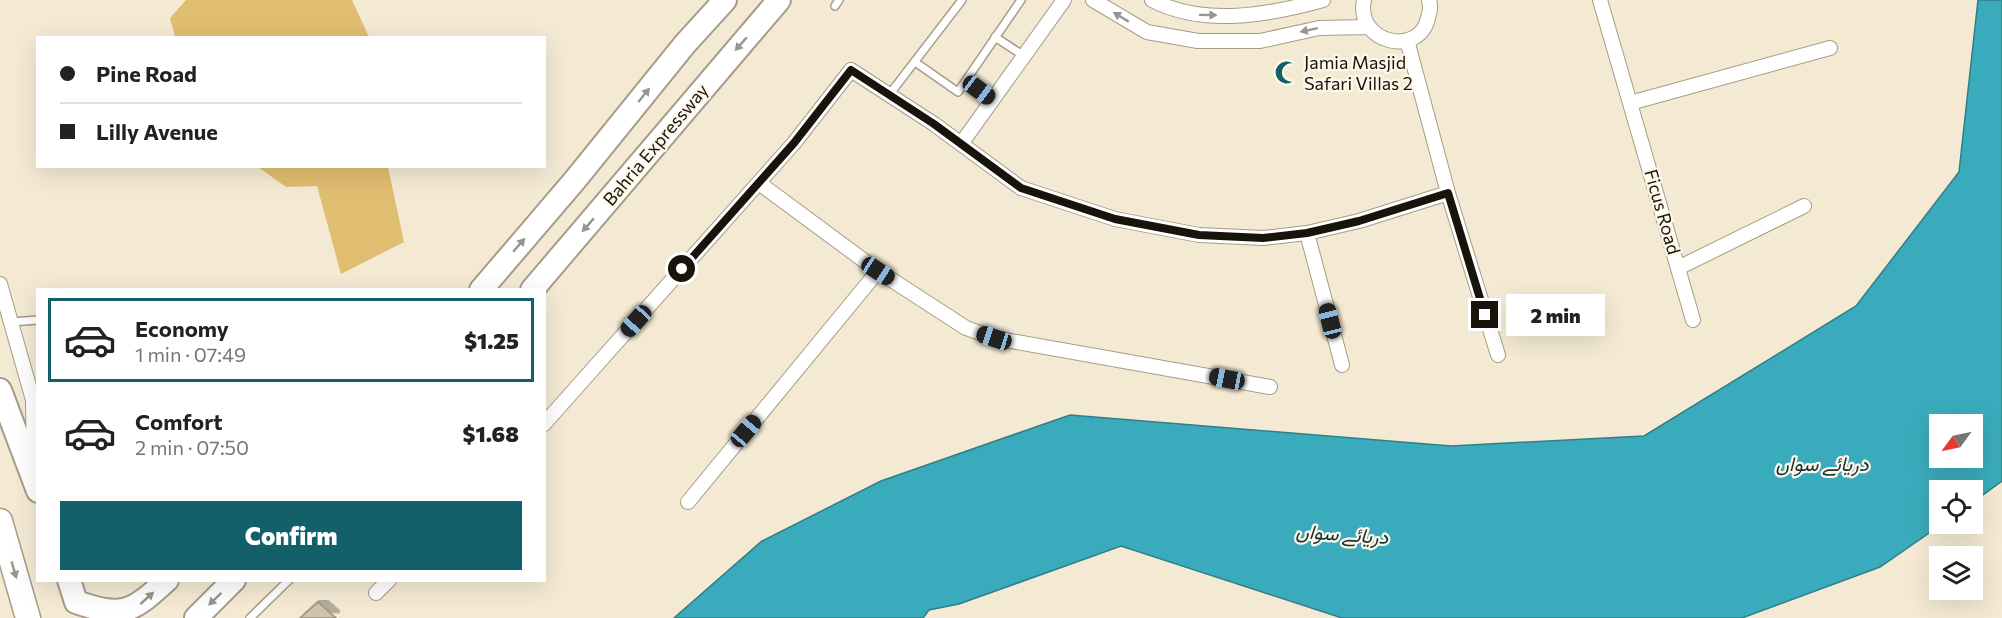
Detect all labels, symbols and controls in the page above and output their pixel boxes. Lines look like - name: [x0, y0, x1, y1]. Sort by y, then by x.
- one-way arrow: [1199, 10, 1218, 20]
- one-way arrow: [1113, 11, 1129, 22]
- one-way arrow: [1300, 26, 1319, 35]
- one-way arrow: [735, 36, 748, 51]
- place label: Jamia Masjid Safari Villas 2: [1304, 51, 1413, 94]
- text: Pine Road: [96, 60, 197, 87]
- mosque icon: Jamia Masjid Safari Villas 2: [1273, 60, 1299, 86]
- car: [959, 72, 999, 108]
- street label: Bahria Expressway: [598, 79, 713, 210]
- one-way arrow: [637, 87, 650, 103]
- text: Lilly Avenue: [96, 118, 218, 145]
- street label: Ficus Road: [1640, 167, 1686, 257]
- one-way arrow: [581, 217, 594, 233]
- one-way arrow: [512, 238, 525, 253]
- car: [858, 254, 898, 288]
- route start: [668, 255, 695, 282]
- callout: 2 min: [1506, 294, 1605, 336]
- car: [1317, 301, 1343, 341]
- route end: [1471, 301, 1498, 328]
- car: [617, 302, 655, 340]
- text: 2 min: [1530, 303, 1581, 327]
- icon: car: [63, 313, 117, 367]
- text: Economy: [135, 315, 229, 342]
- car: [974, 324, 1014, 352]
- text: $1.25: [464, 327, 519, 354]
- text: 1 min · 07:49: [135, 342, 246, 366]
- car: [1208, 367, 1246, 391]
- icon: car: [63, 406, 117, 460]
- text: Comfort: [135, 408, 223, 435]
- car: [728, 411, 764, 451]
- north arrow: [1929, 414, 1983, 468]
- map controls: [1929, 414, 1983, 600]
- text: $1.68: [463, 420, 519, 447]
- text: 2 min · 07:50: [135, 435, 249, 459]
- water label: دریائے سواں: [1776, 451, 1869, 477]
- button: locate: [1929, 480, 1983, 534]
- button: Confirm: [60, 501, 522, 570]
- water label: دریائے سواں: [1295, 518, 1390, 550]
- button: layers: [1929, 546, 1983, 600]
- one-way arrow: [10, 561, 19, 579]
- one-way arrow: [139, 592, 154, 605]
- one-way arrow: [209, 592, 223, 606]

